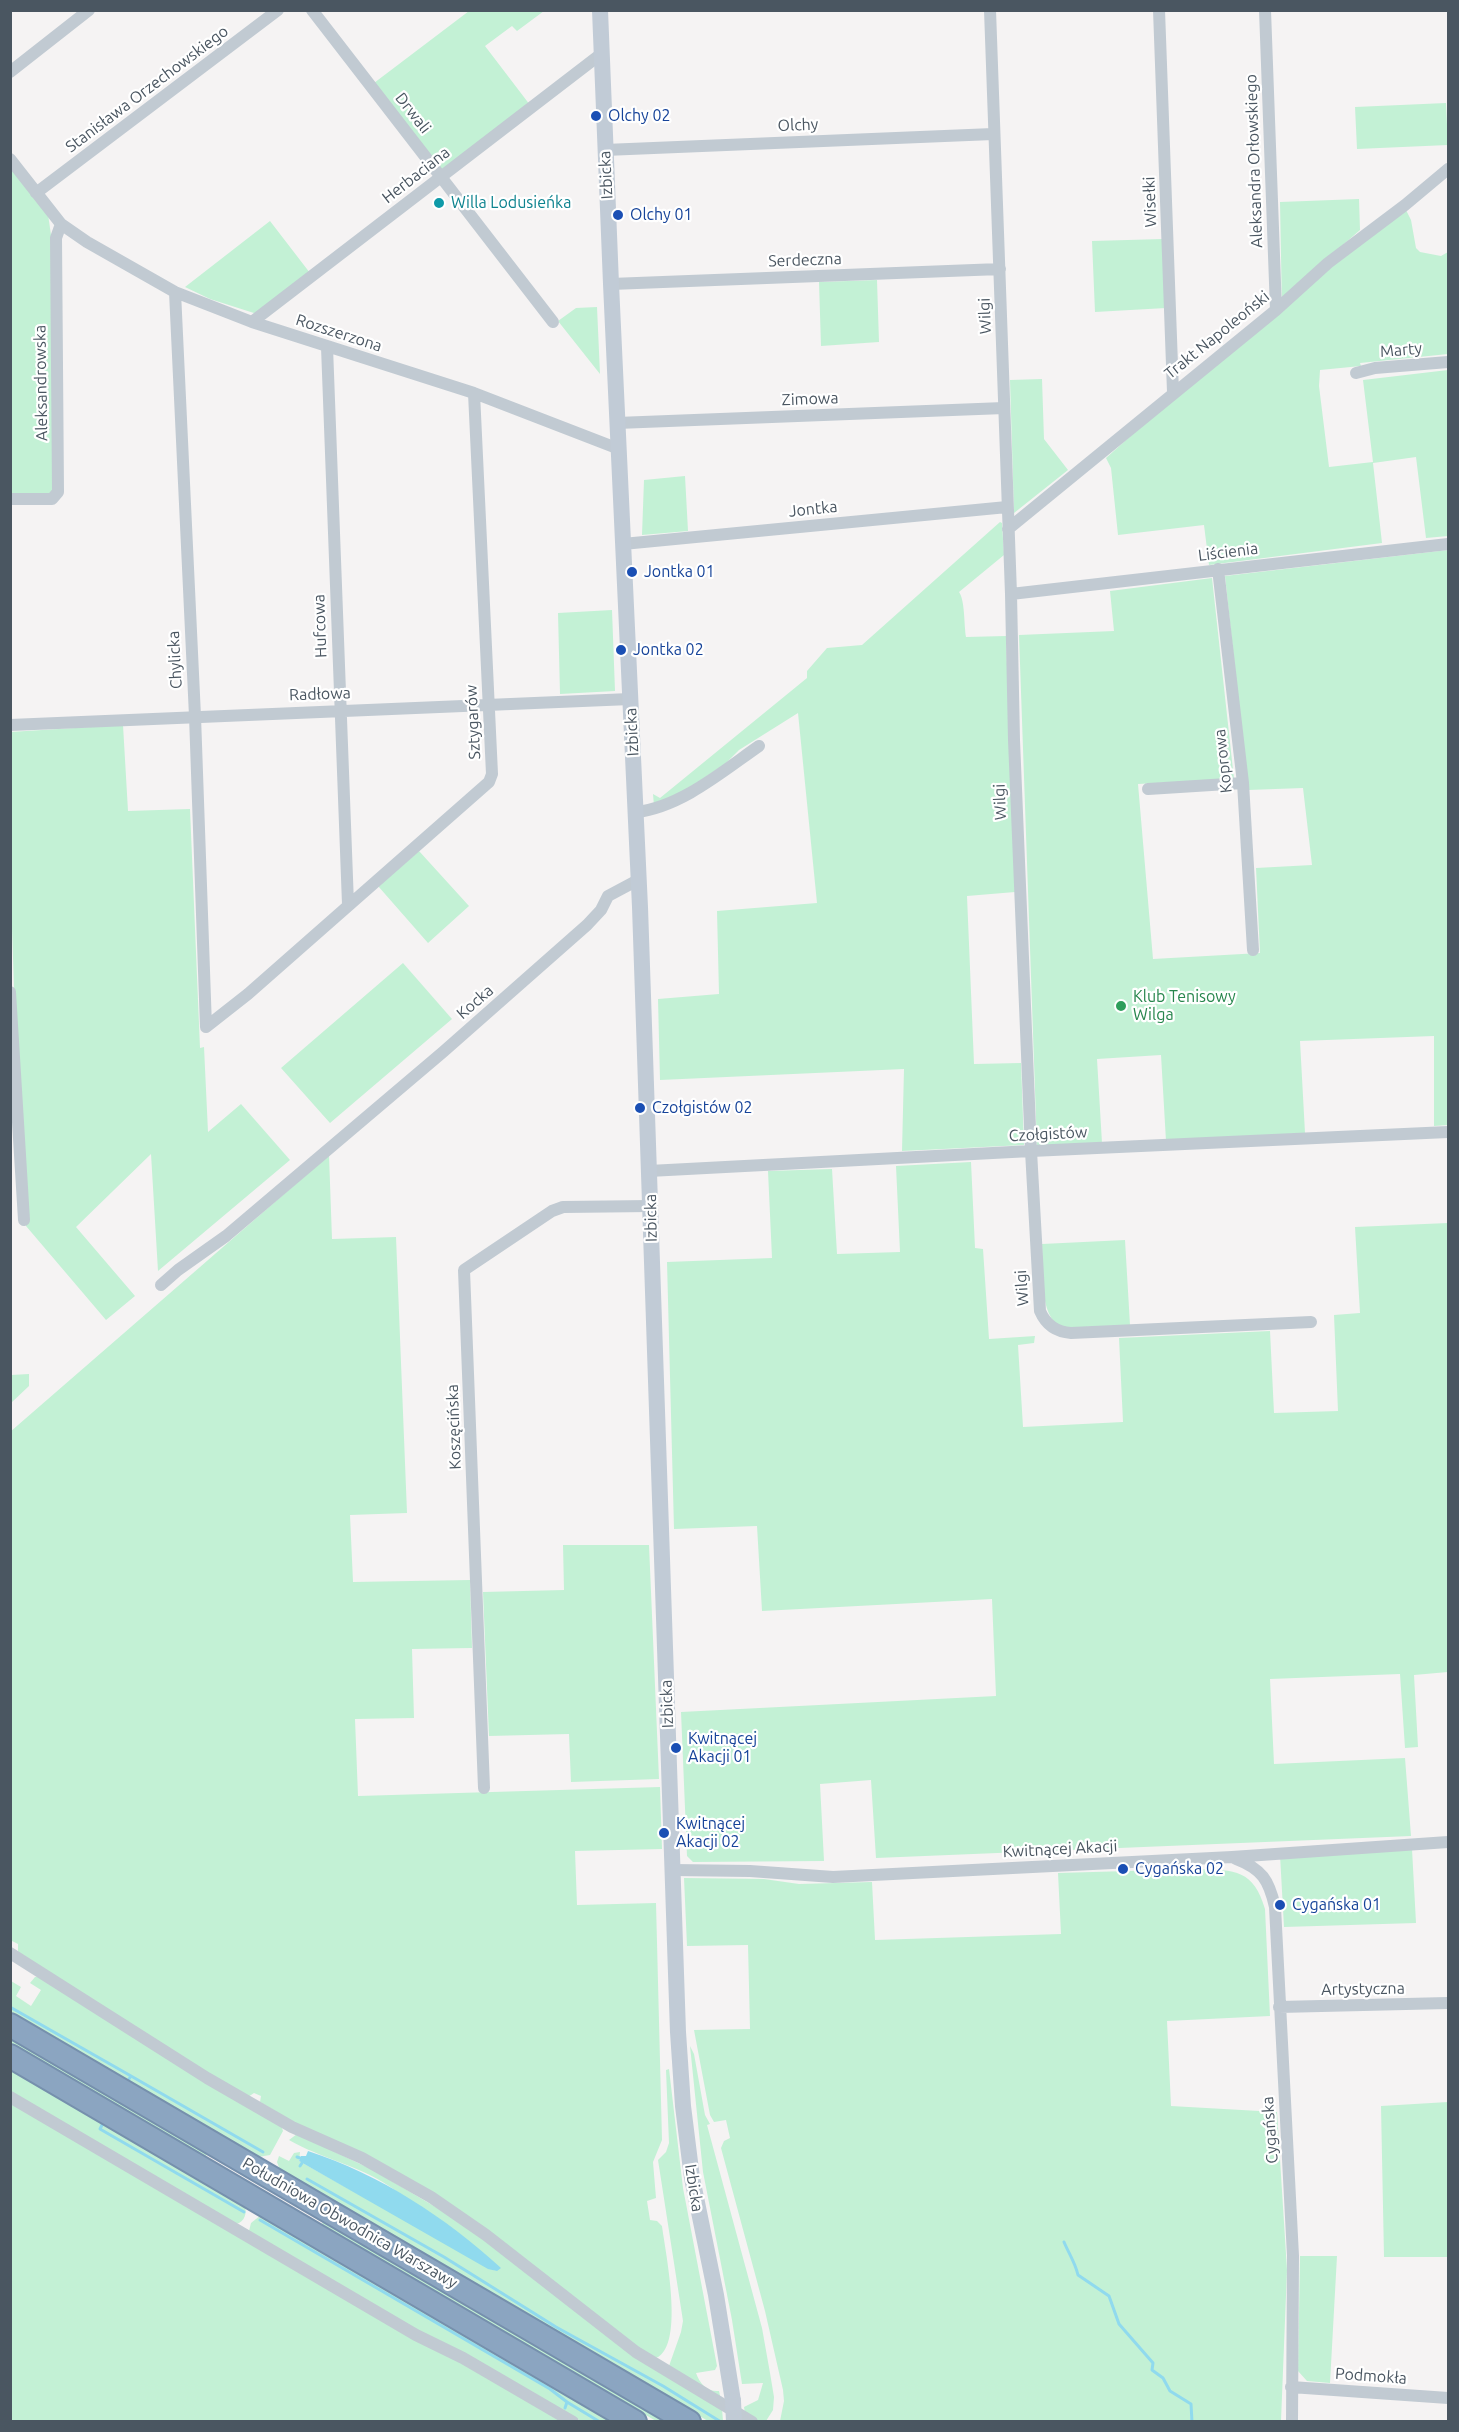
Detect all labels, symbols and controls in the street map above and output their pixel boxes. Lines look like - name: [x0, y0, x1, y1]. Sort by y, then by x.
- street label: Stanisława Orzechowskiego: [62, 22, 232, 156]
- street label: Aleksandra Orłowskiego: [1241, 74, 1267, 248]
- street label: Drwali: [391, 89, 435, 137]
- place label: Olchy 02: [608, 106, 670, 126]
- marker: Olchy 02: [589, 109, 603, 123]
- street label: Olchy: [777, 115, 819, 135]
- street label: Herbaciana: [378, 143, 454, 207]
- street label: Izbicka: [595, 150, 617, 200]
- street label: Wisełki: [1140, 176, 1160, 228]
- place label: Willa Lodusieńka: [451, 193, 571, 213]
- marker: Willa Lodusieńka: [432, 196, 446, 210]
- place label: Olchy 01: [630, 205, 692, 225]
- marker: Olchy 01: [611, 208, 625, 222]
- street label: Serdeczna: [768, 249, 842, 271]
- street label: Trakt Napoleoński: [1161, 287, 1273, 383]
- street label: Wilgi: [975, 298, 995, 334]
- street label: Rozszerzona: [293, 310, 385, 356]
- street label: Aleksandrowska: [30, 325, 52, 441]
- street label: Marty: [1379, 339, 1423, 361]
- street label: Zimowa: [781, 388, 839, 410]
- street label: Jontka: [788, 497, 838, 521]
- street label: Liścienia: [1197, 539, 1259, 565]
- place label: Jontka 01: [644, 562, 715, 582]
- marker: Jontka 01: [625, 565, 639, 579]
- street label: Hufcowa: [309, 594, 331, 658]
- street label: Chylicka: [164, 630, 186, 690]
- place label: Jontka 02: [633, 640, 704, 660]
- marker: Jontka 02: [614, 643, 628, 657]
- street label: Radłowa: [289, 683, 351, 705]
- street label: Sztygarów: [461, 684, 485, 760]
- street label: Izbicka: [621, 707, 643, 757]
- street label: Koprowa: [1210, 728, 1236, 794]
- street label: Wilgi: [990, 784, 1010, 820]
- street label: Kocka: [453, 981, 497, 1023]
- place label: Klub Tenisowy Wilga: [1133, 987, 1236, 1025]
- marker: Klub Tenisowy Wilga: [1114, 999, 1128, 1013]
- place label: Czołgistów 02: [652, 1098, 752, 1118]
- marker: Czołgistów 02: [633, 1101, 647, 1115]
- street label: Czołgistów: [1008, 1122, 1088, 1146]
- street label: Izbicka: [641, 1194, 661, 1242]
- street label: Wilgi: [1011, 1269, 1033, 1307]
- street label: Koszęcińska: [443, 1384, 465, 1470]
- street label: Izbicka: [657, 1679, 677, 1729]
- place label: Kwitnącej Akacji 01: [688, 1729, 757, 1767]
- marker: Kwitnącej Akacji 01: [669, 1741, 683, 1755]
- place label: Kwitnącej Akacji 02: [676, 1814, 745, 1852]
- marker: Kwitnącej Akacji 02: [657, 1826, 671, 1840]
- street label: Kwitnącej Akacji: [1002, 1836, 1118, 1862]
- place label: Cygańska 02: [1135, 1859, 1224, 1879]
- marker: Cygańska 02: [1116, 1862, 1130, 1876]
- place label: Cygańska 01: [1292, 1895, 1381, 1915]
- marker: Cygańska 01: [1273, 1898, 1287, 1912]
- street label: Artystyczna: [1321, 1979, 1405, 1999]
- street label: Cygańska: [1258, 2096, 1282, 2164]
- street label: Południowa Obwodnica Warszawy: [239, 2153, 461, 2293]
- street label: Izbicka: [681, 2163, 707, 2213]
- street label: Podmokła: [1334, 2364, 1408, 2388]

